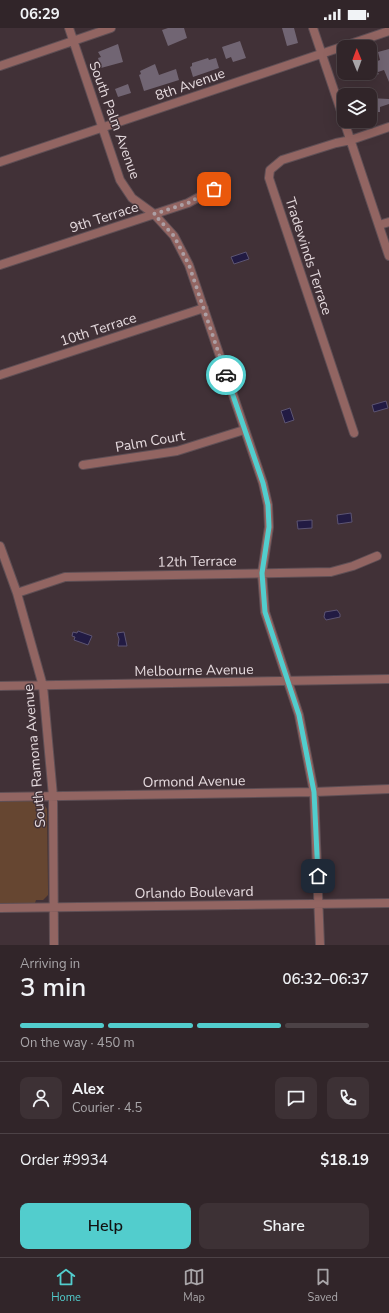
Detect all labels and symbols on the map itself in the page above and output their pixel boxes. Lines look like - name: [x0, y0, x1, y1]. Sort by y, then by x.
- north arrow: [337, 40, 377, 80]
- street label: South Palm Avenue: [84, 59, 145, 182]
- street label: 8th Avenue: [153, 64, 228, 105]
- pin: [197, 172, 231, 206]
- street label: Tradewinds Terrace: [281, 195, 337, 317]
- street label: 9th Terrace: [68, 197, 141, 237]
- street label: 10th Terrace: [58, 308, 139, 351]
- courier: [206, 355, 246, 395]
- street label: Palm Court: [114, 426, 187, 457]
- street label: 12th Terrace: [157, 551, 237, 572]
- street label: Melbourne Avenue: [134, 660, 254, 681]
- street label: South Ramona Avenue: [19, 683, 50, 828]
- street label: Ormond Avenue: [142, 771, 246, 792]
- pin: [301, 859, 335, 893]
- street label: Orlando Boulevard: [134, 882, 254, 903]

